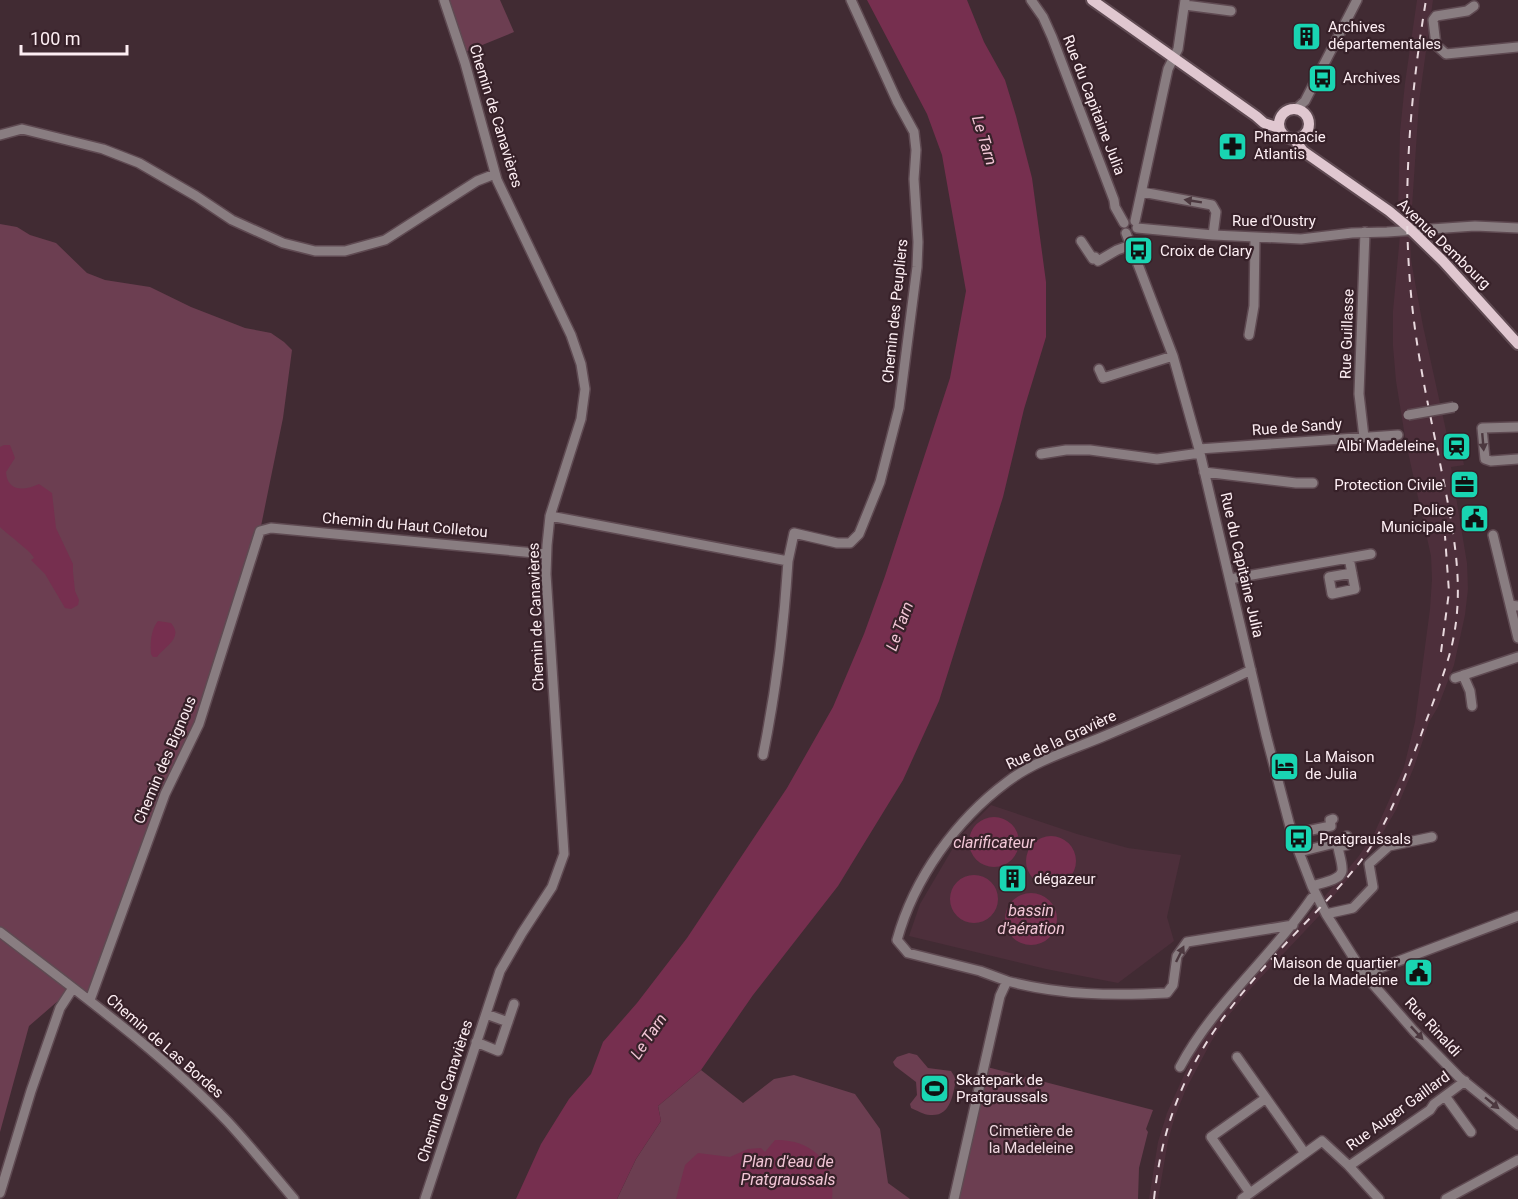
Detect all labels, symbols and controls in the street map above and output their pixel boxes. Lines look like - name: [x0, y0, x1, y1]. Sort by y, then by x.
- scale bar: [21, 18, 128, 56]
- place label: Archives départementales: [1328, 18, 1441, 53]
- building icon: Archives départementales: [1291, 20, 1323, 52]
- text: 100 m: [30, 28, 81, 49]
- street label: Rue du Capitaine Julia: [1059, 33, 1129, 177]
- street label: Chemin de Canavières: [466, 42, 526, 190]
- bus stop icon: Archives: [1306, 62, 1338, 94]
- place label: Archives: [1343, 69, 1400, 87]
- water label: Le Tarn: [968, 113, 1001, 167]
- place label: Pharmacie Atlantis: [1254, 128, 1326, 163]
- pharmacy icon: Pharmacie Atlantis: [1217, 130, 1249, 162]
- street label: Avenue Dembourg: [1394, 195, 1494, 293]
- one-way arrow: [1183, 197, 1202, 206]
- street label: Rue d'Oustry: [1232, 212, 1316, 230]
- bus stop icon: Croix de Clary: [1123, 235, 1155, 267]
- street label: Chemin des Peupliers: [878, 238, 912, 384]
- place label: Croix de Clary: [1160, 242, 1252, 260]
- street label: Rue Guillasse: [1336, 289, 1358, 379]
- street label: Rue de Sandy: [1251, 415, 1343, 439]
- station icon: Albi Madeleine: [1440, 430, 1472, 462]
- one-way arrow: [1478, 433, 1488, 452]
- place label: Albi Madeleine: [1337, 437, 1435, 455]
- office icon: Protection Civile: [1448, 469, 1480, 501]
- place label: Protection Civile: [1334, 476, 1443, 494]
- street label: Rue du Capitaine Julia: [1217, 491, 1267, 639]
- place label: Police Municipale: [1381, 501, 1454, 536]
- public building icon: Police Municipale: [1459, 503, 1491, 535]
- street label: Chemin du Haut Colletou: [321, 509, 489, 541]
- street label: Chemin de Canavières: [524, 542, 548, 692]
- water label: Le Tarn: [882, 599, 917, 653]
- street label: Chemin des Bignous: [130, 693, 200, 827]
- street label: Rue de la Gravière: [1003, 707, 1119, 773]
- place label: La Maison de Julia: [1305, 748, 1374, 783]
- hotel icon: La Maison de Julia: [1268, 750, 1300, 782]
- bus stop icon: Pratgraussals: [1282, 823, 1314, 855]
- place label: Pratgraussals: [1319, 830, 1411, 848]
- water label: clarificateur: [953, 833, 1036, 852]
- building icon: dégazeur: [997, 863, 1029, 895]
- place label: dégazeur: [1034, 870, 1096, 888]
- water label: bassin d'aération: [997, 901, 1065, 938]
- one-way arrow: [1175, 945, 1185, 963]
- place label: Maison de quartier de la Madeleine: [1273, 954, 1398, 989]
- public building icon: Maison de quartier de la Madeleine: [1403, 956, 1435, 988]
- street label: Chemin de Las Bordes: [103, 990, 227, 1102]
- street label: Rue Rinaldi: [1401, 994, 1465, 1060]
- water label: Le Tarn: [626, 1010, 671, 1063]
- street label: Chemin de Canavières: [413, 1018, 477, 1164]
- one-way arrow: [1410, 1026, 1424, 1041]
- street label: Rue Auger Gaillard: [1343, 1068, 1453, 1154]
- place label: Skatepark de Pratgraussals: [956, 1071, 1048, 1106]
- sports icon: Skatepark de Pratgraussals: [919, 1073, 951, 1105]
- one-way arrow: [1484, 1096, 1499, 1109]
- park label: Cimetière de la Madeleine: [989, 1122, 1073, 1157]
- water label: Plan d'eau de Pratgraussals: [740, 1152, 836, 1189]

